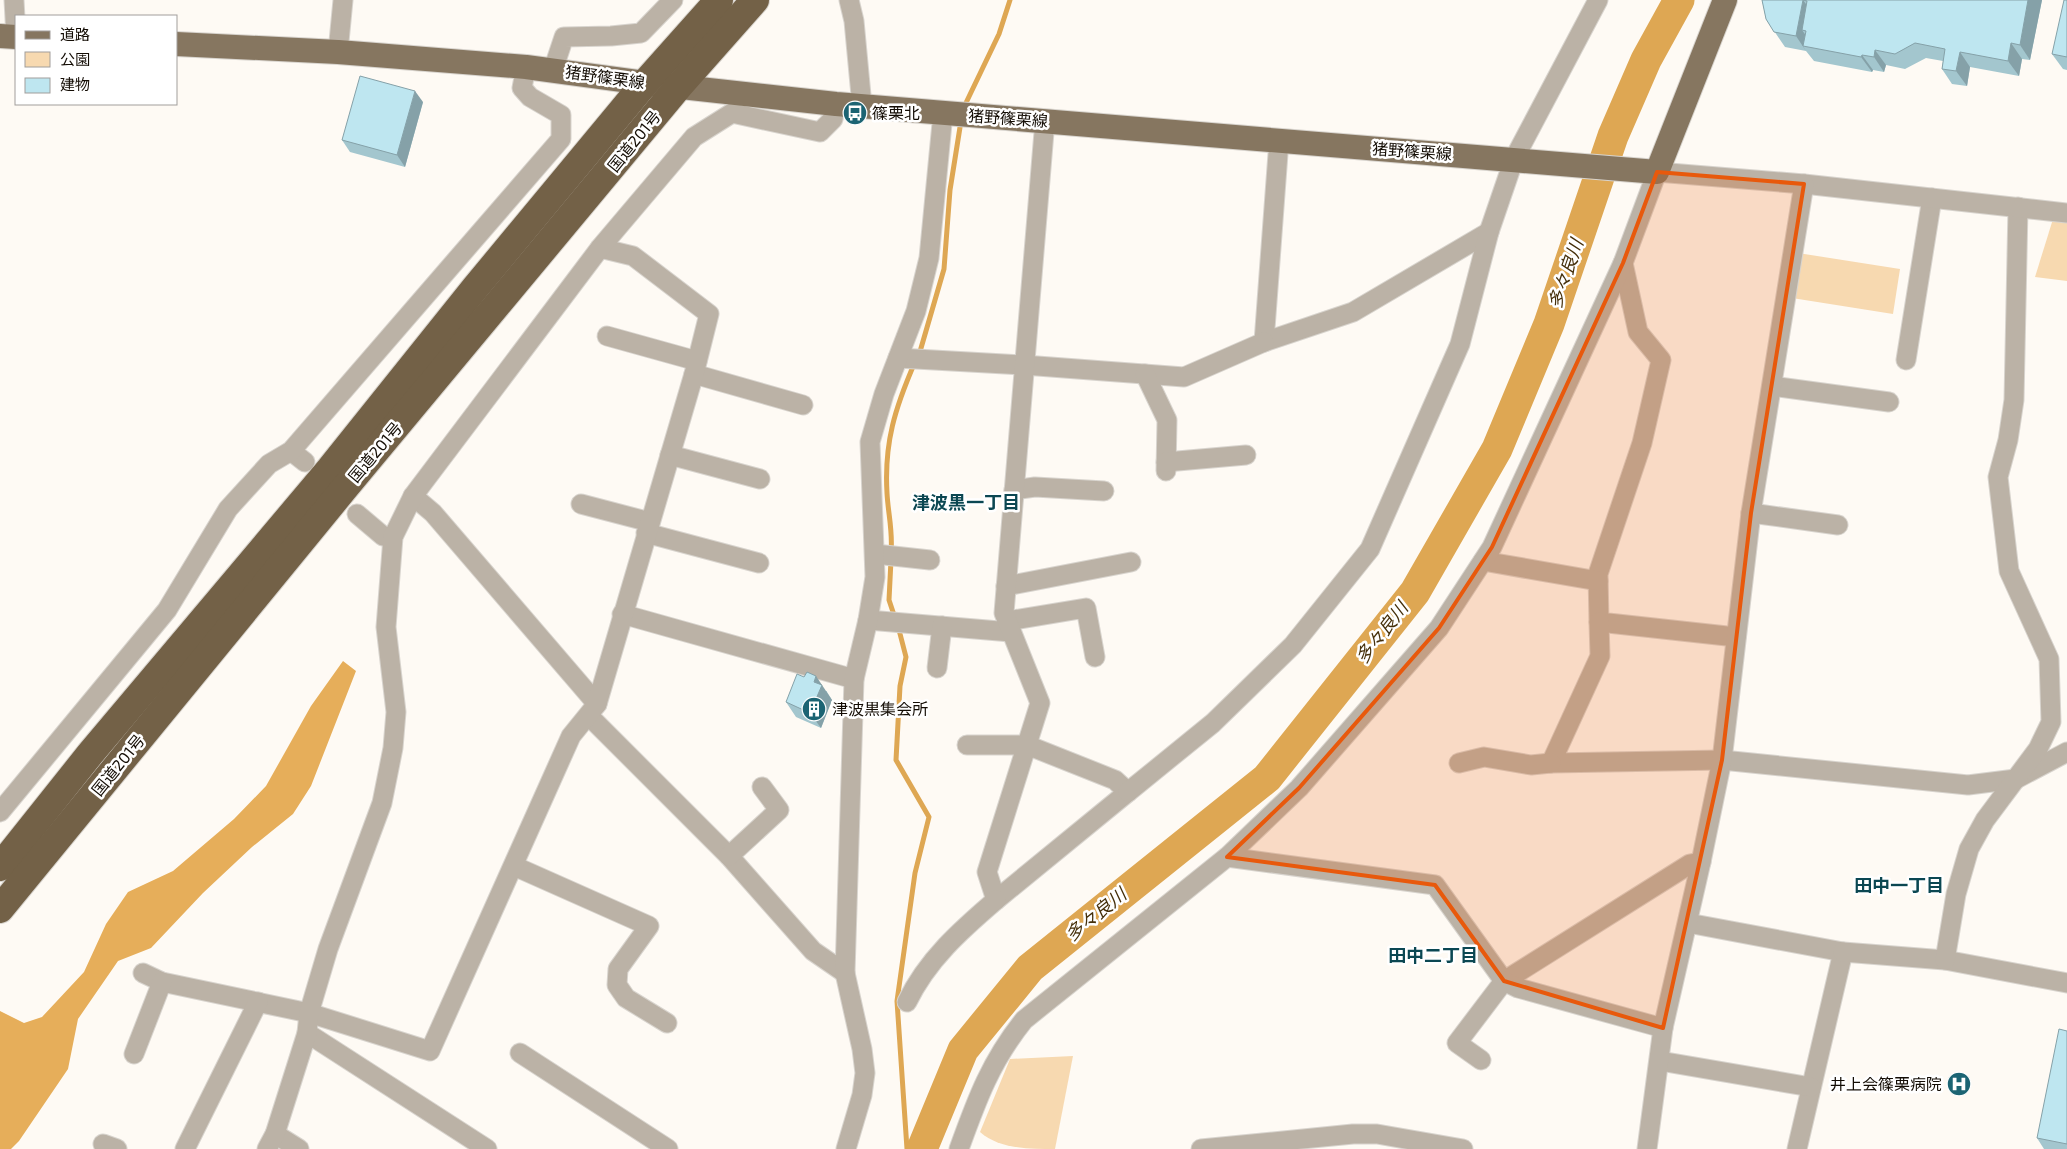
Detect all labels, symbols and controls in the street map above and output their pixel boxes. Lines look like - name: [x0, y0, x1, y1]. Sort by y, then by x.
- legend: [15, 15, 178, 105]
- text: 道路: [60, 25, 90, 43]
- text: 公園: [60, 50, 90, 68]
- street label: 猪野篠栗線: [564, 62, 646, 91]
- text: 建物: [60, 75, 90, 93]
- bus stop icon: 篠栗北: [842, 100, 868, 126]
- place label: 篠栗北: [872, 103, 920, 122]
- street label: 猪野篠栗線: [967, 105, 1049, 130]
- street label: 国道201号: [603, 106, 664, 175]
- street label: 猪野篠栗線: [1371, 138, 1453, 163]
- water label: 多々良川: [1543, 234, 1588, 311]
- street label: 国道201号: [344, 418, 405, 486]
- district label: 津波黒一丁目: [912, 491, 1020, 513]
- water label: 多々良川: [1350, 596, 1413, 668]
- building icon: 津波黒集会所: [801, 696, 827, 722]
- place label: 津波黒集会所: [832, 699, 928, 718]
- street label: 国道201号: [87, 730, 148, 799]
- district label: 田中一丁目: [1854, 874, 1944, 896]
- water label: 多々良川: [1060, 882, 1132, 945]
- district label: 田中二丁目: [1388, 944, 1478, 966]
- hospital icon: 井上会篠栗病院: [1946, 1071, 1972, 1097]
- place label: 井上会篠栗病院: [1830, 1074, 1942, 1093]

